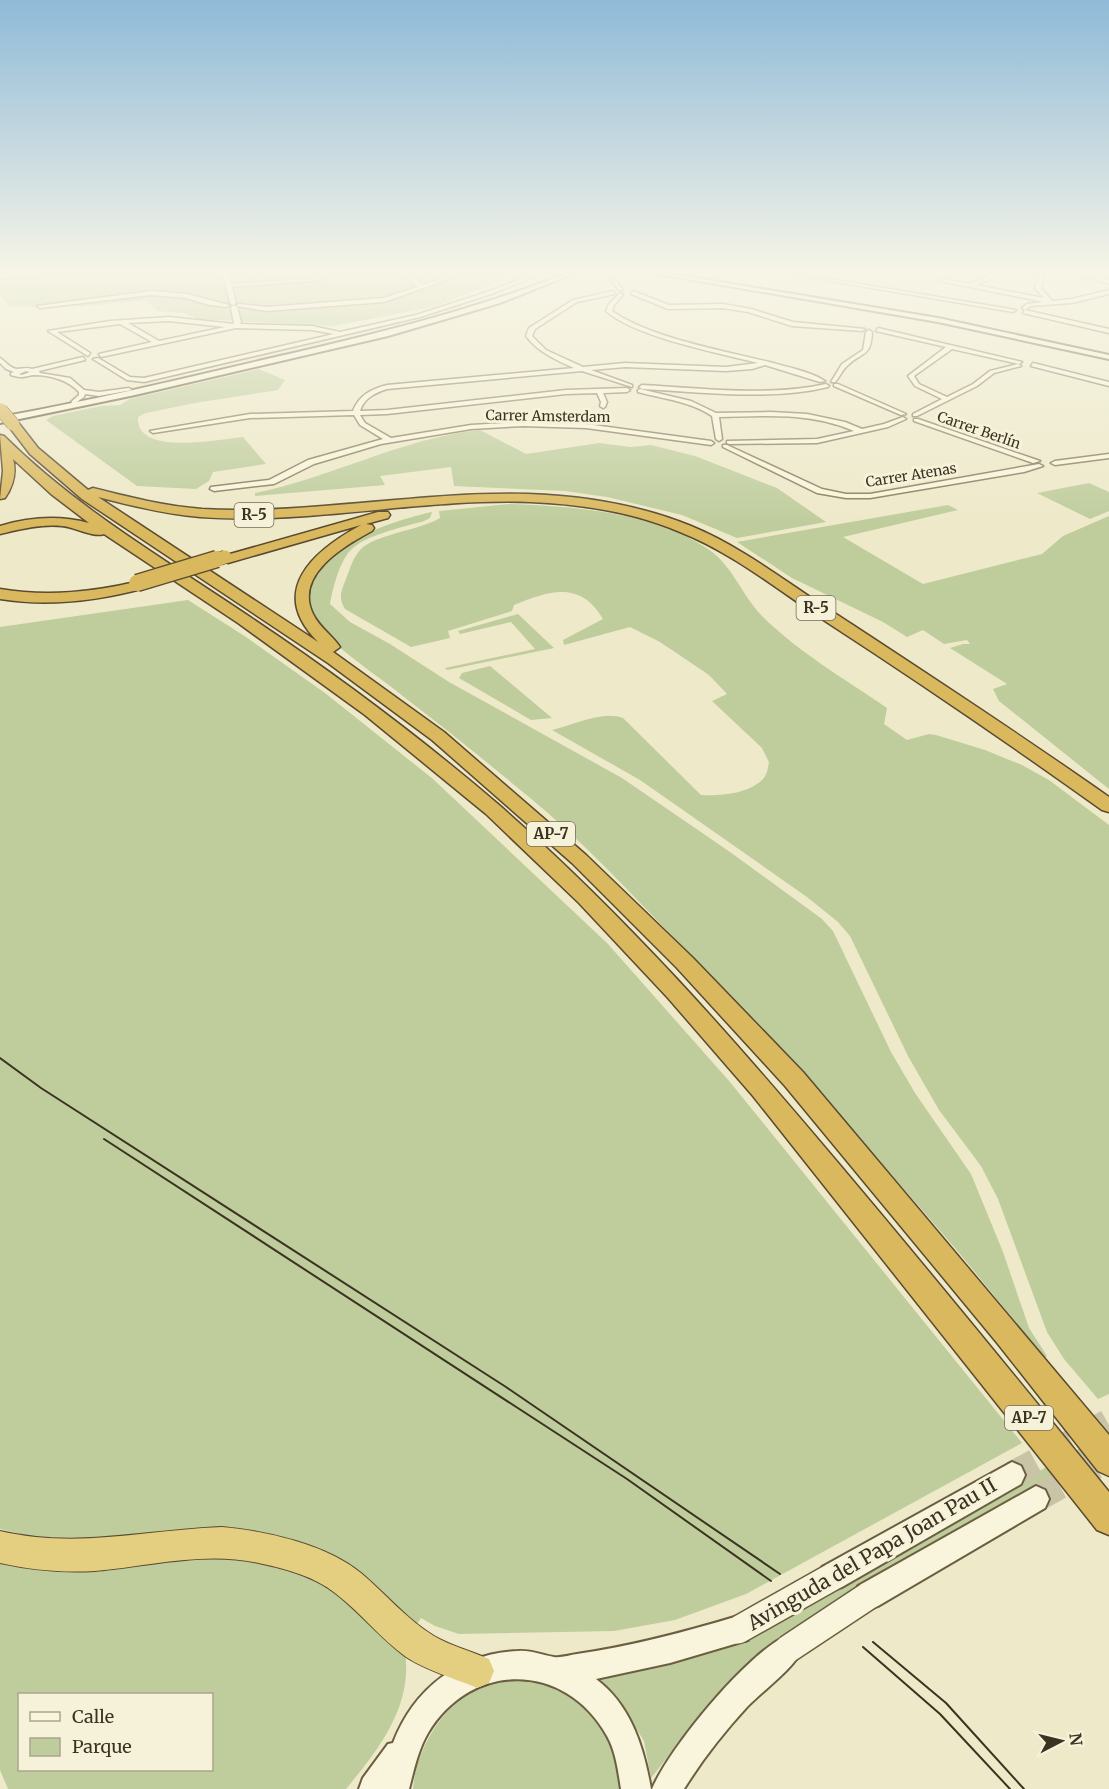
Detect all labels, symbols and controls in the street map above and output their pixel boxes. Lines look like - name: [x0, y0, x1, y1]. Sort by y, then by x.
- street label: Carrer Amsterdam: [485, 406, 611, 426]
- street label: Carrer Berlín: [935, 407, 1023, 453]
- street label: Carrer Atenas: [864, 459, 958, 491]
- road number: R-5: [234, 503, 274, 527]
- road number: R-5: [796, 596, 836, 620]
- road number: AP-7: [527, 822, 575, 846]
- road number: AP-7: [1005, 1406, 1053, 1430]
- street label: Avinguda del Papa Joan Pau II: [742, 1472, 1001, 1636]
- legend: [18, 1693, 213, 1771]
- text: Calle: [72, 1705, 114, 1728]
- north arrow: [1031, 1711, 1091, 1771]
- text: N: [1065, 1732, 1087, 1747]
- text: Parque: [72, 1735, 132, 1758]

